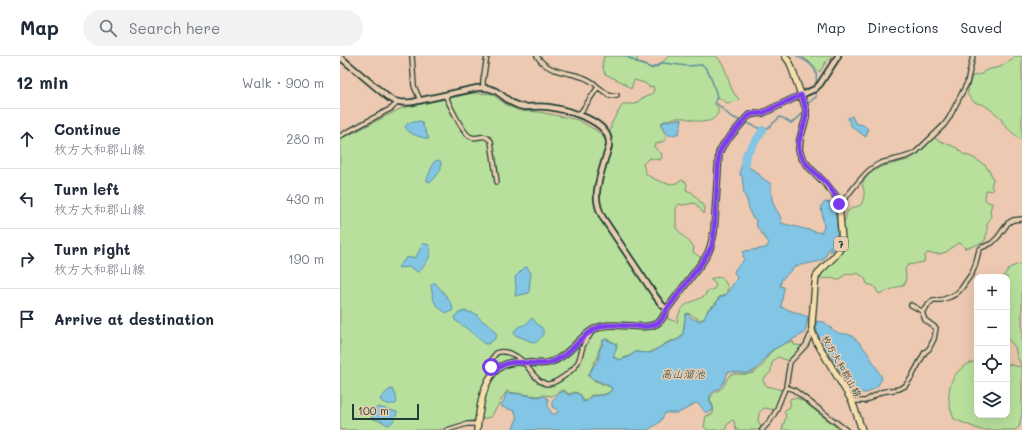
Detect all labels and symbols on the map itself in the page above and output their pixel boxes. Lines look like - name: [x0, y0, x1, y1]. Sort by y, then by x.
- route end: [830, 195, 848, 213]
- road number: 7: [834, 237, 848, 251]
- street label: 枚方大和郡山線: [818, 332, 866, 400]
- route start: [482, 358, 500, 376]
- water label: 高山溜池: [661, 366, 706, 381]
- scale bar: [352, 402, 419, 421]

